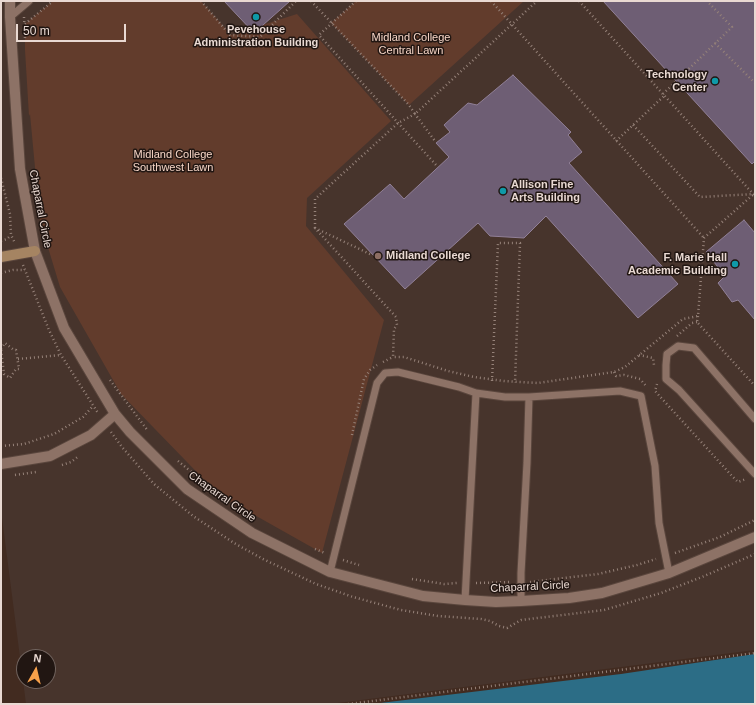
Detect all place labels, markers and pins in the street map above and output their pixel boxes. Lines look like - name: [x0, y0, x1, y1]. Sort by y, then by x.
- marker: Pevehouse Administration Building: [251, 12, 261, 22]
- place label: Pevehouse Administration Building: [194, 23, 318, 49]
- place label: Technology Center: [646, 68, 707, 94]
- marker: Technology Center: [710, 76, 720, 86]
- place label: Allison Fine Arts Building: [511, 178, 580, 204]
- marker: Allison Fine Arts Building: [498, 186, 508, 196]
- place label: Midland College: [386, 249, 470, 263]
- marker: Midland College: [373, 251, 383, 261]
- place label: F. Marie Hall Academic Building: [628, 251, 727, 277]
- marker: F. Marie Hall Academic Building: [730, 259, 740, 269]

